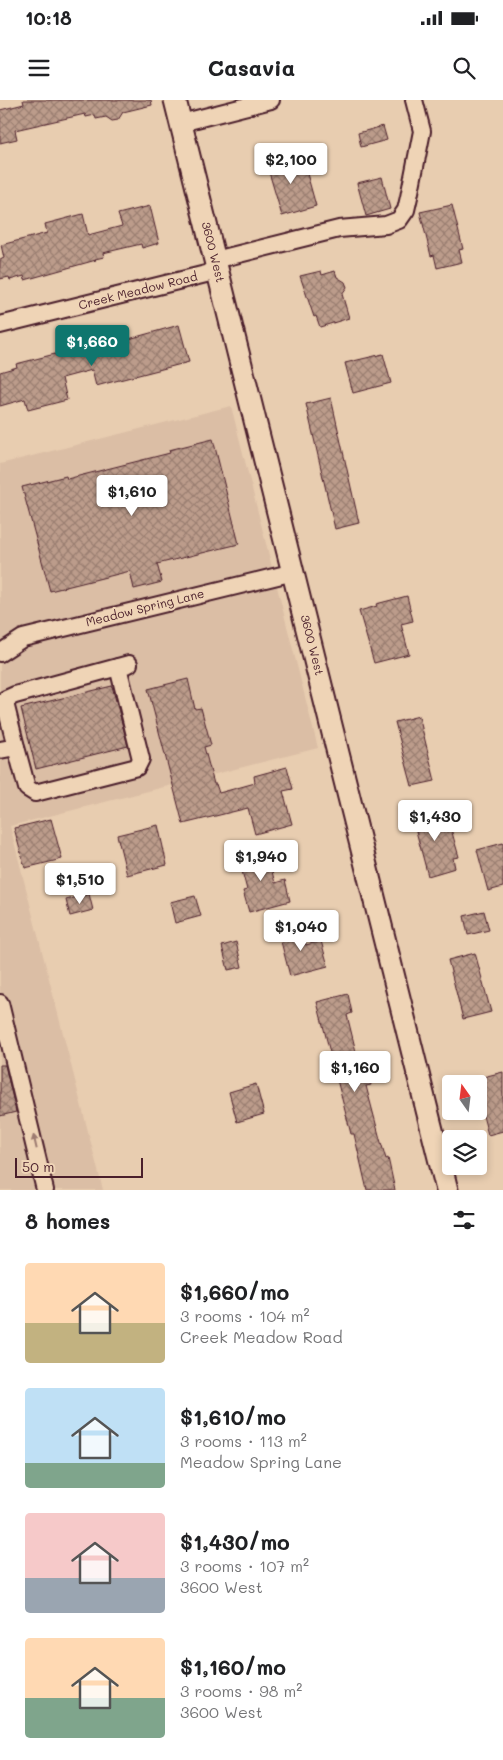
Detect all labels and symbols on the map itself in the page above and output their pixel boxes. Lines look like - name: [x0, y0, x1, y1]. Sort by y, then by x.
- pin: $2,100: [250, 142, 332, 185]
- street label: 3600 West: [199, 220, 229, 284]
- street label: Creek Meadow Road: [77, 267, 199, 313]
- pin: $1,660: [51, 324, 133, 367]
- pin: $1,610: [91, 474, 173, 517]
- street label: Meadow Spring Lane: [84, 585, 206, 629]
- street label: 3600 West: [298, 613, 328, 677]
- pin: $1,430: [394, 800, 476, 842]
- pin: $1,940: [220, 840, 302, 882]
- pin: $1,510: [39, 862, 121, 905]
- pin: $1,040: [260, 910, 342, 952]
- pin: $1,160: [314, 1050, 396, 1093]
- north arrow: [442, 1075, 488, 1120]
- one-way arrow: [31, 1135, 39, 1150]
- scale bar: [15, 1155, 142, 1178]

